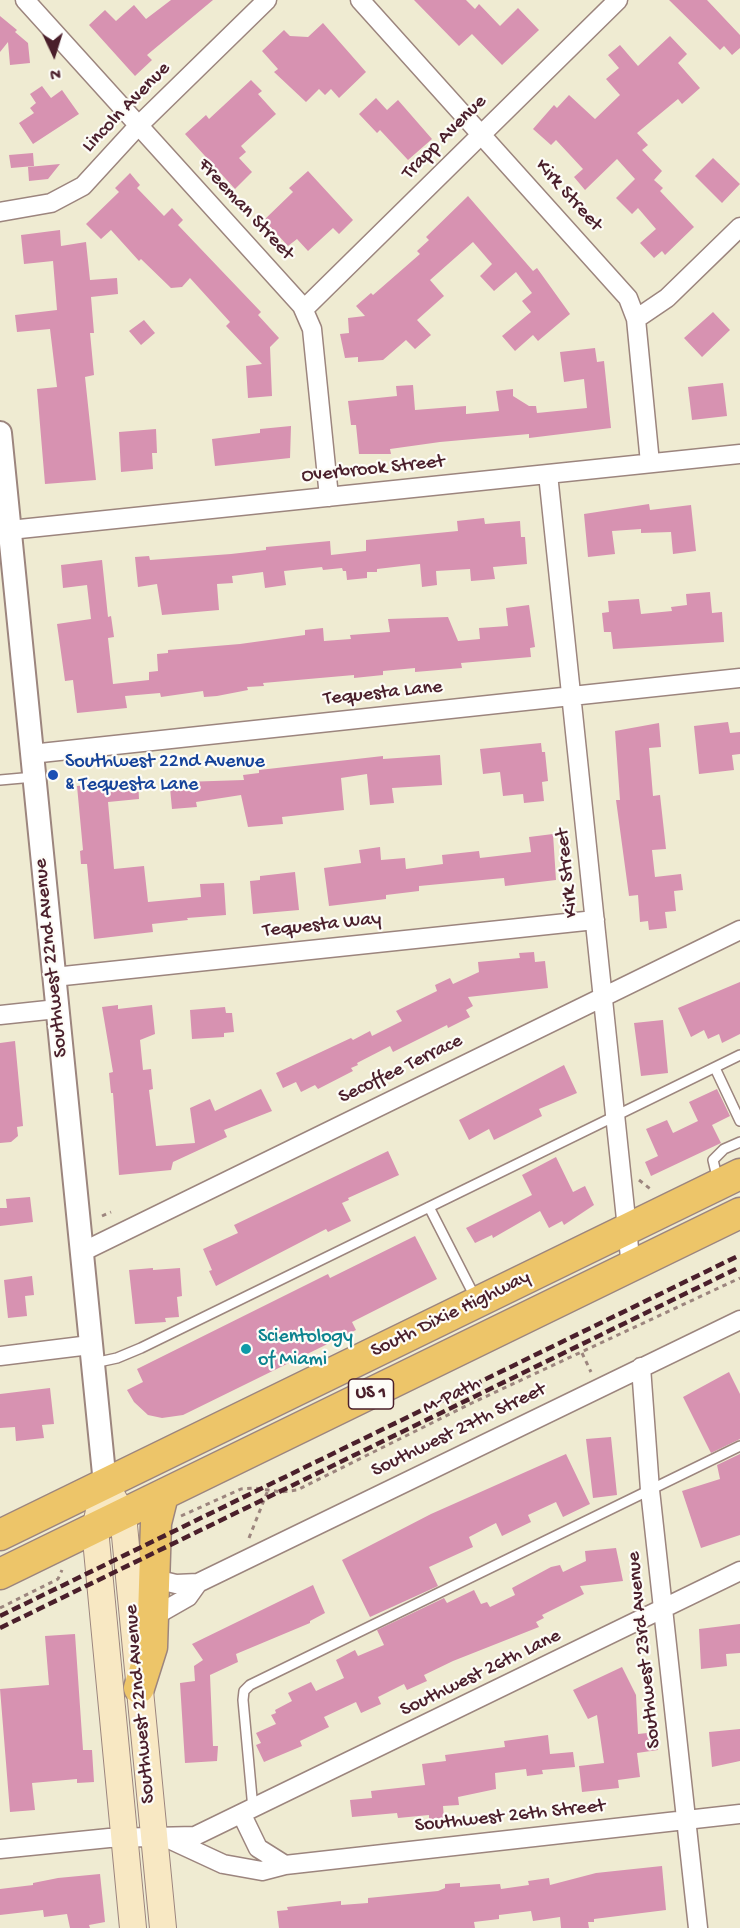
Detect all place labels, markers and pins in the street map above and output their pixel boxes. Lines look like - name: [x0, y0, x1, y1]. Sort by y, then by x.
- place label: Southwest 22nd Avenue & Tequesta Lane: [65, 751, 265, 798]
- marker: Southwest 22nd Avenue & Tequesta Lane: [46, 768, 60, 782]
- place label: Scientology of Miami: [258, 1326, 353, 1373]
- marker: Scientology of Miami: [239, 1342, 253, 1356]

